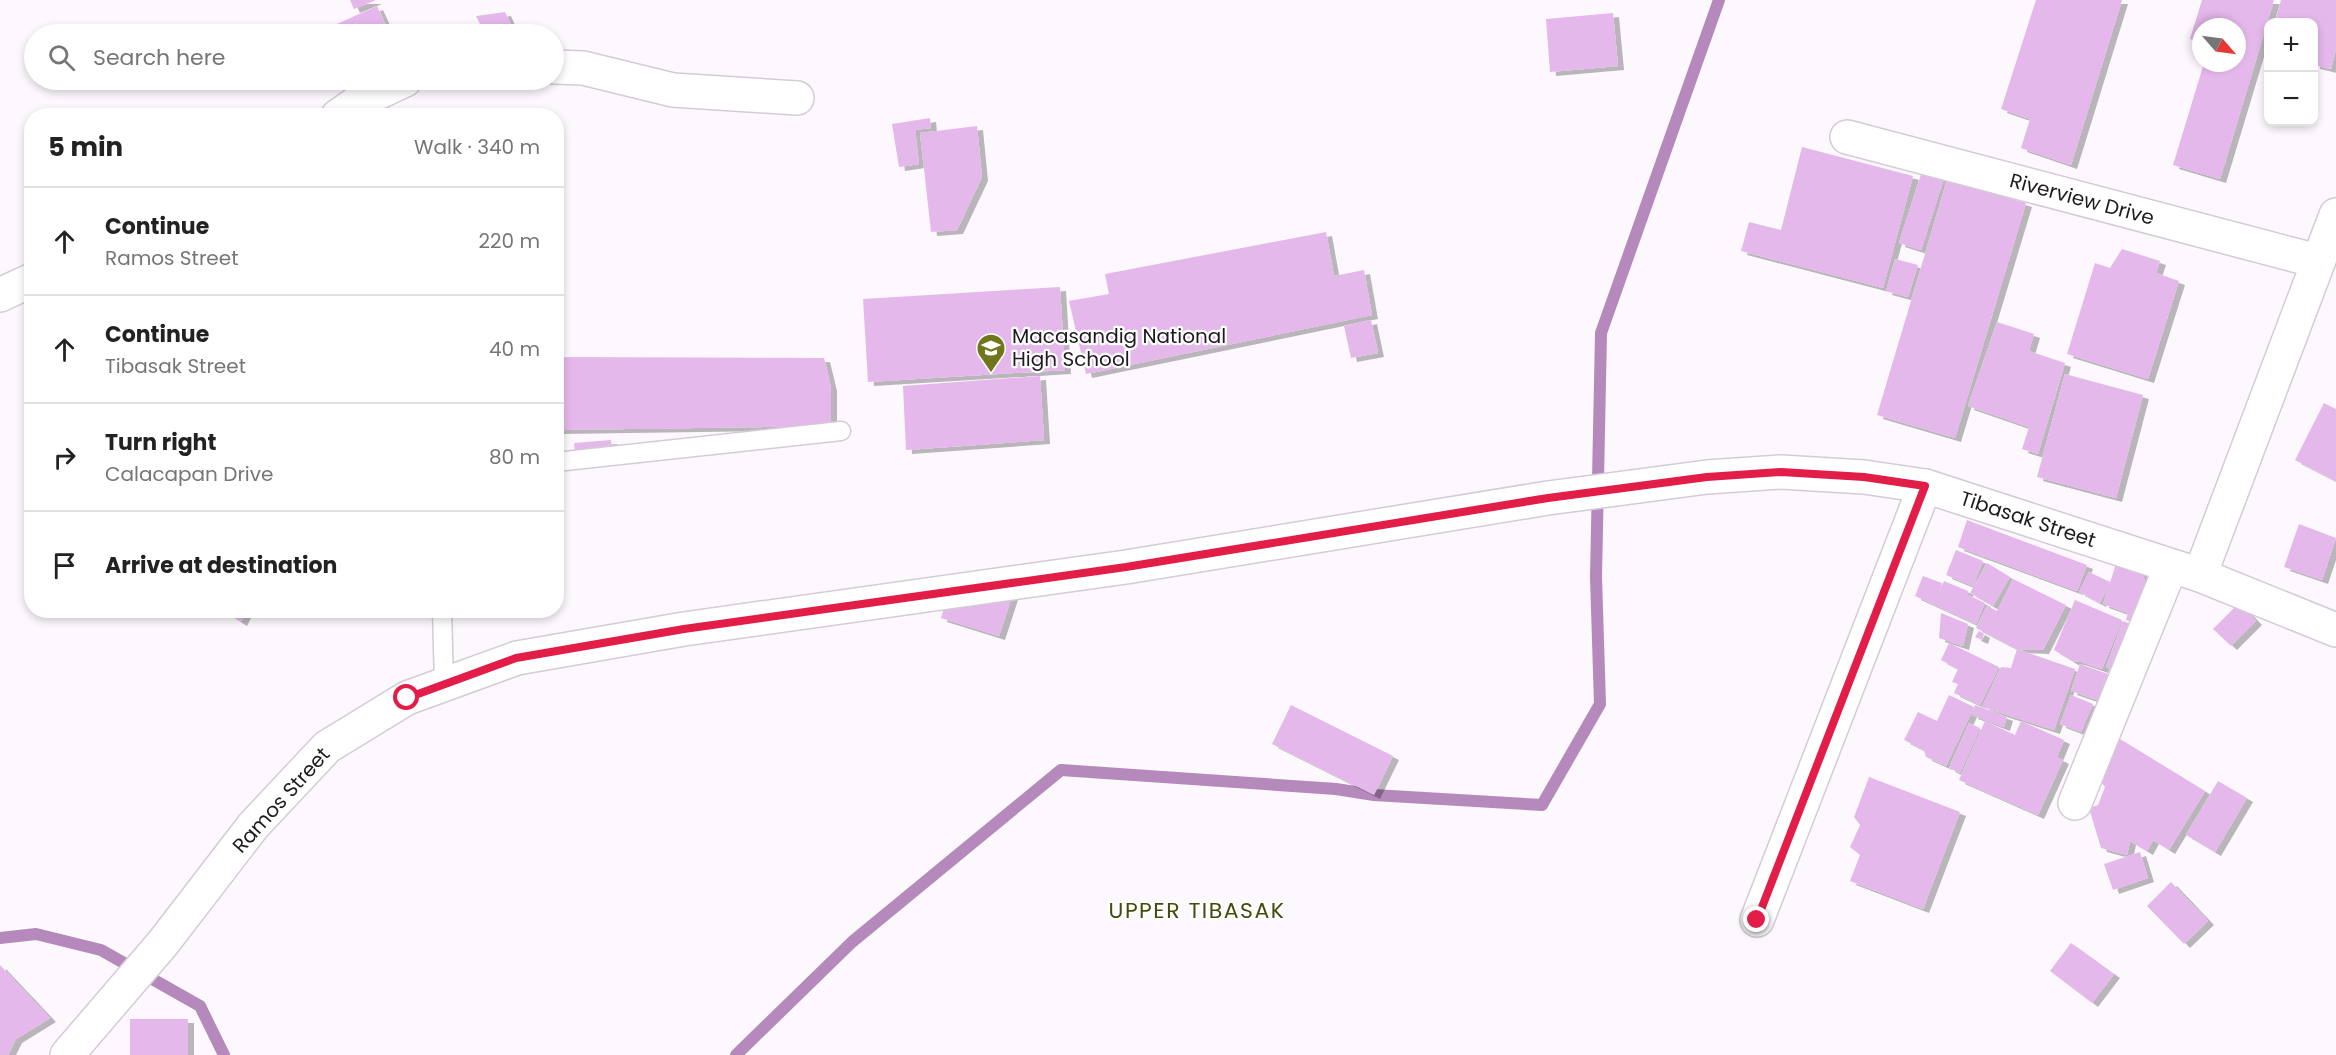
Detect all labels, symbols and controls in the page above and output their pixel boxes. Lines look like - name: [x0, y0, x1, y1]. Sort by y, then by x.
- north arrow: [2192, 18, 2246, 72]
- map controls: [2264, 18, 2318, 126]
- button: +: [2264, 18, 2318, 72]
- search box: [24, 24, 564, 90]
- icon: search: [45, 41, 78, 74]
- text: Search here: [93, 42, 226, 73]
- button: −: [2264, 72, 2318, 126]
- text: 5 min: [48, 129, 123, 165]
- text: Walk · 340 m: [414, 133, 540, 161]
- street label: Riverview Drive: [2007, 166, 2157, 232]
- text: Continue: [105, 211, 209, 242]
- icon: ahead: [48, 225, 81, 258]
- text: 220 m: [479, 227, 540, 255]
- text: Ramos Street: [105, 244, 238, 272]
- text: Continue: [105, 319, 209, 350]
- place label: Macasandig National High School: [1012, 322, 1226, 373]
- school or university icon: Macasandig National High School: [975, 332, 1007, 374]
- icon: ahead: [48, 333, 81, 366]
- text: 40 m: [489, 335, 540, 363]
- text: Tibasak Street: [105, 352, 246, 380]
- text: Turn right: [105, 427, 216, 458]
- icon: right: [48, 441, 81, 474]
- text: 80 m: [489, 443, 540, 471]
- text: Calacapan Drive: [105, 460, 273, 488]
- street label: Tibasak Street: [1957, 484, 2099, 554]
- icon: arrive: [48, 549, 81, 582]
- text: Arrive at destination: [105, 550, 337, 581]
- route start: [393, 684, 419, 710]
- street label: Ramos Street: [226, 741, 336, 859]
- district label: UPPER TIBASAK: [1109, 895, 1285, 926]
- route end: [1743, 906, 1769, 932]

